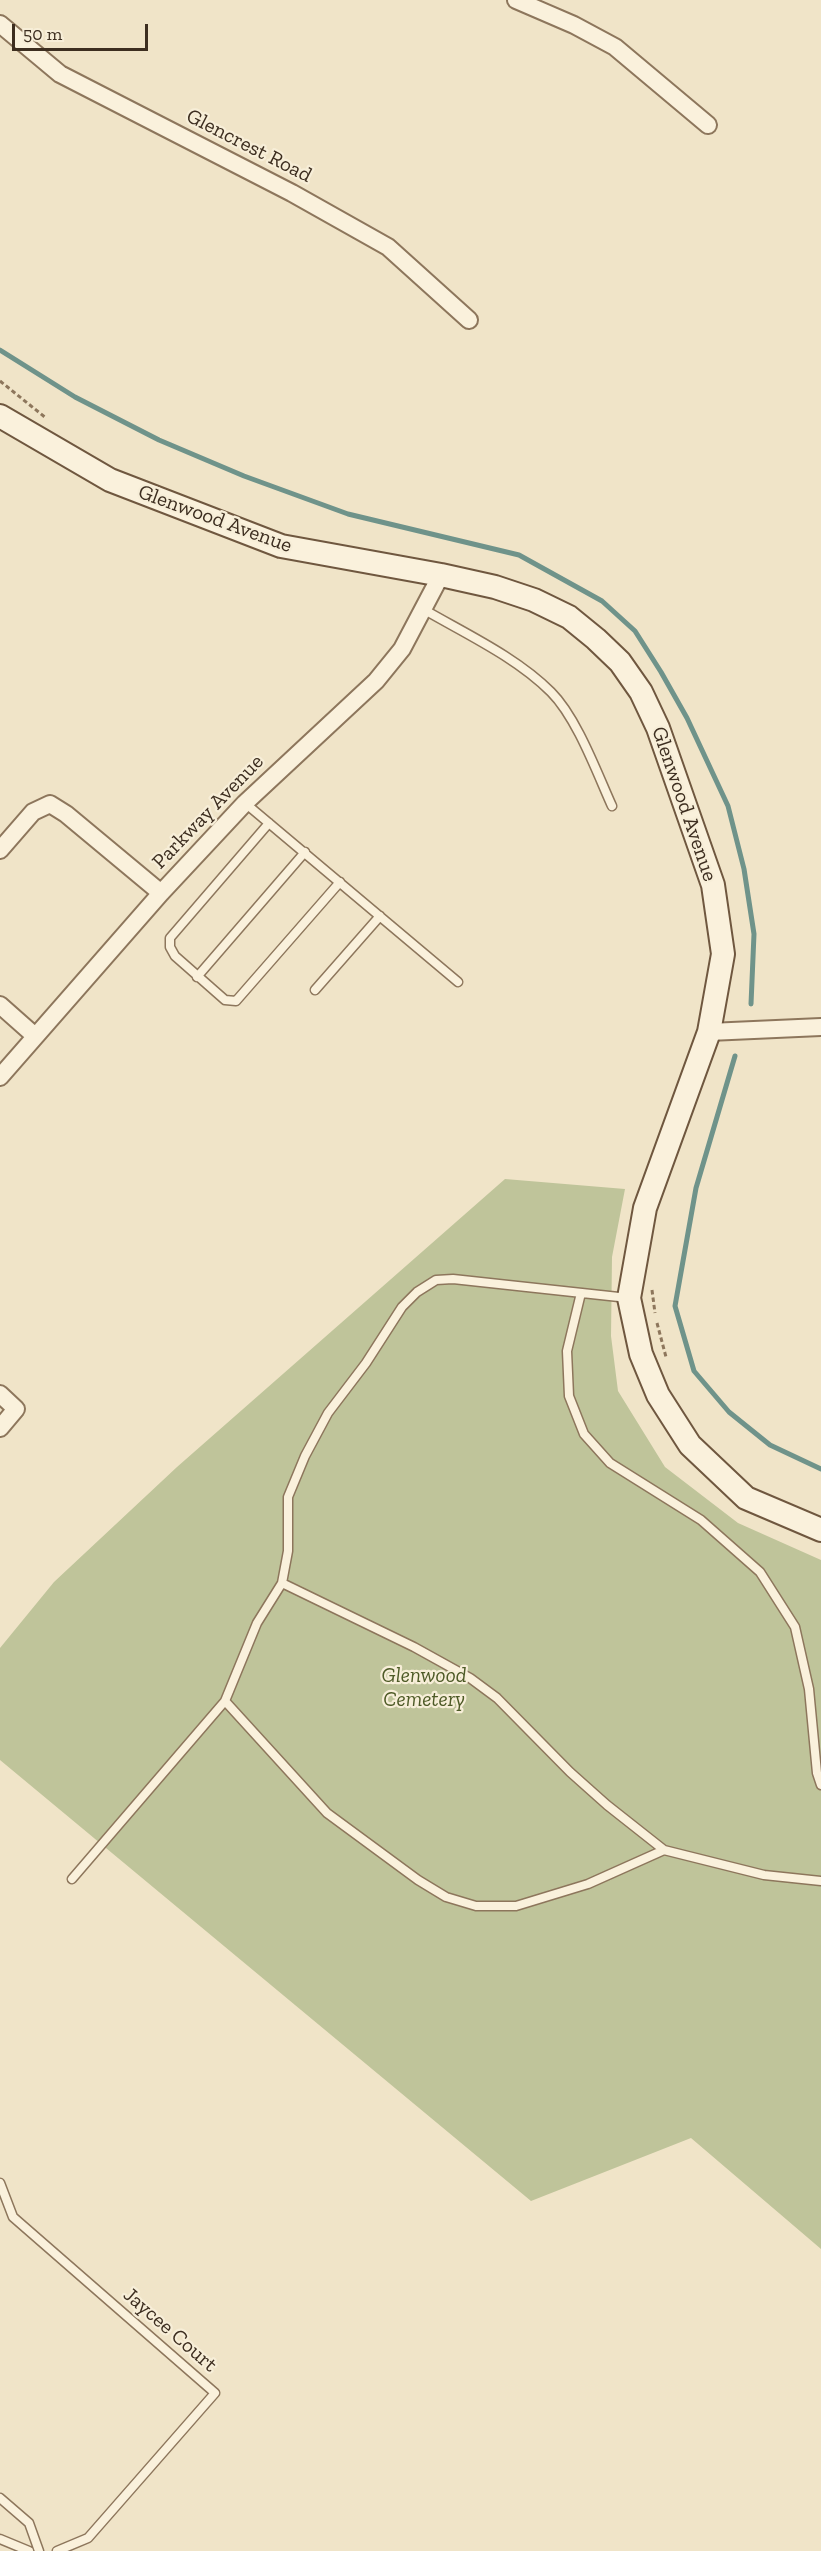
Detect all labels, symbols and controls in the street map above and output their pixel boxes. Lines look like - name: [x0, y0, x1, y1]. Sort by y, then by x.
- scale bar: [15, 12, 152, 50]
- text: 50 m: [23, 23, 62, 45]
- street label: Glencrest Road: [182, 104, 316, 188]
- street label: Glenwood Avenue: [135, 479, 295, 559]
- street label: Glenwood Avenue: [646, 723, 722, 885]
- street label: Parkway Avenue: [147, 749, 269, 875]
- park label: Glenwood Cemetery: [382, 1663, 466, 1713]
- street label: Jaycee Court: [118, 2282, 222, 2378]

